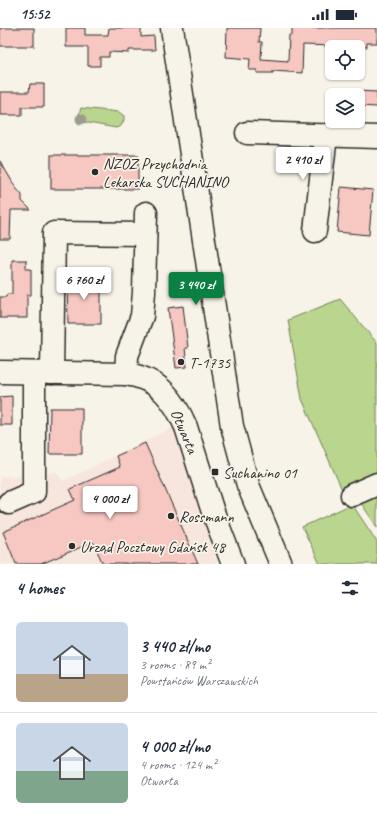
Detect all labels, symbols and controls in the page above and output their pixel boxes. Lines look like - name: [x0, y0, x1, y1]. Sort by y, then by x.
- text: 15:52: [20, 5, 50, 24]
- map controls: [325, 40, 365, 128]
- button: locate: [325, 40, 365, 80]
- button: layers: [325, 88, 365, 128]
- pin: 2 410 zł: [262, 147, 344, 181]
- text: 2 410 zł: [285, 152, 321, 168]
- place label: NZOZ Przychodnia Lekarska SUCHANINO: [103, 154, 230, 192]
- marker: NZOZ Przychodnia Lekarska SUCHANINO: [90, 167, 100, 177]
- pin: 6 760 zł: [43, 267, 125, 301]
- text: 6 760 zł: [65, 272, 103, 288]
- pin: 3 440 zł: [155, 272, 237, 306]
- text: 3 440 zł: [178, 277, 214, 293]
- place label: T-1735: [189, 353, 231, 373]
- marker: T-1735: [176, 357, 186, 367]
- street label: Otwarta: [166, 406, 203, 458]
- place label: Suchanino 01: [223, 463, 298, 483]
- marker: Suchanino 01: [210, 467, 220, 477]
- pin: 4 000 zł: [69, 486, 151, 520]
- text: 4 000 zł: [92, 491, 128, 507]
- place label: Rossmann: [179, 507, 235, 527]
- marker: Rossmann: [166, 511, 176, 521]
- place label: Urząd Pocztowy Gdańsk 48: [80, 537, 227, 557]
- marker: Urząd Pocztowy Gdańsk 48: [67, 541, 77, 551]
- icon: filters: [339, 577, 361, 599]
- text: 4 homes: [16, 578, 64, 599]
- text: 3 440 zł/mo: [140, 636, 210, 657]
- icon: home: [48, 638, 96, 686]
- text: 3 rooms · 89 m²: [140, 657, 210, 673]
- text: Powstańców Warszawskich: [140, 673, 258, 689]
- text: 4 000 zł/mo: [140, 736, 210, 757]
- icon: home: [48, 739, 96, 787]
- text: 4 rooms · 124 m²: [140, 757, 216, 773]
- text: Otwarta: [140, 773, 178, 789]

